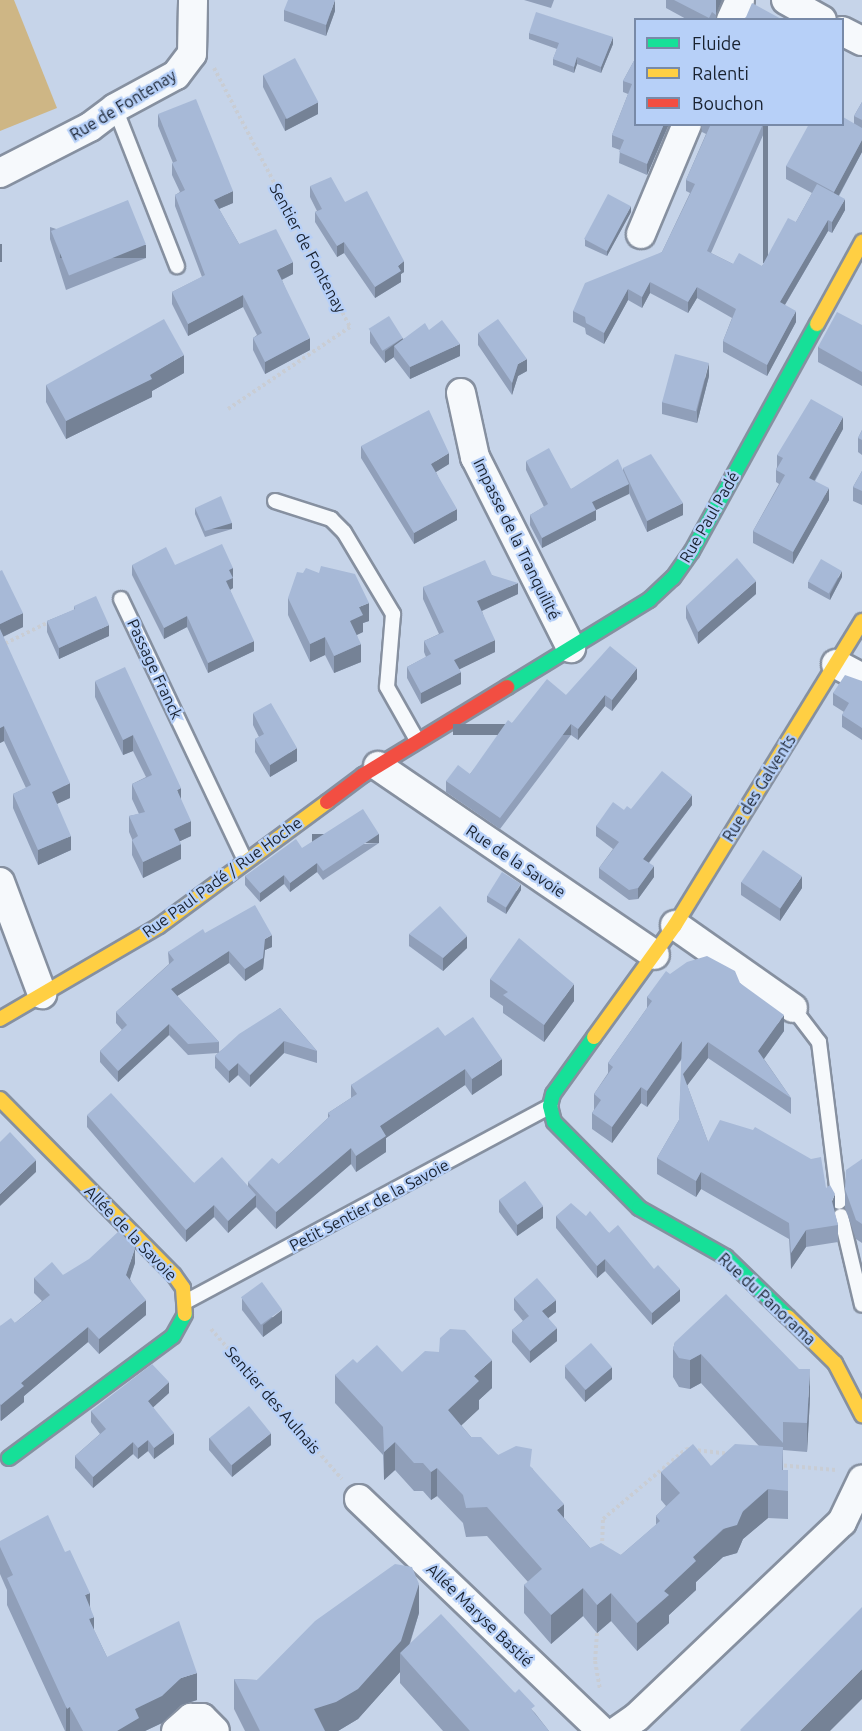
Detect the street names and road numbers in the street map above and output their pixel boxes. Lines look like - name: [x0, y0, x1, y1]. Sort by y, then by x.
- street label: Rue de Fontenay: [66, 66, 180, 144]
- street label: Sentier de Fontenay: [266, 180, 350, 316]
- street label: Impasse de la Tranquilité: [470, 455, 564, 623]
- street label: Rue Paul Padé: [675, 468, 743, 566]
- street label: Passage Franck: [123, 616, 187, 722]
- street label: Rue des Galvents: [718, 731, 800, 845]
- street label: Rue Paul Padé / Rue Hoche: [138, 813, 306, 941]
- street label: Rue de la Savoie: [463, 821, 569, 901]
- street label: Petit Sentier de la Savoie: [286, 1155, 452, 1255]
- street label: Allée de la Savoie: [81, 1182, 181, 1284]
- street label: Rue du Panorama: [714, 1249, 820, 1349]
- street label: Sentier des Aulnais: [221, 1342, 325, 1458]
- street label: Allée Maryse Bastié: [423, 1559, 537, 1671]

